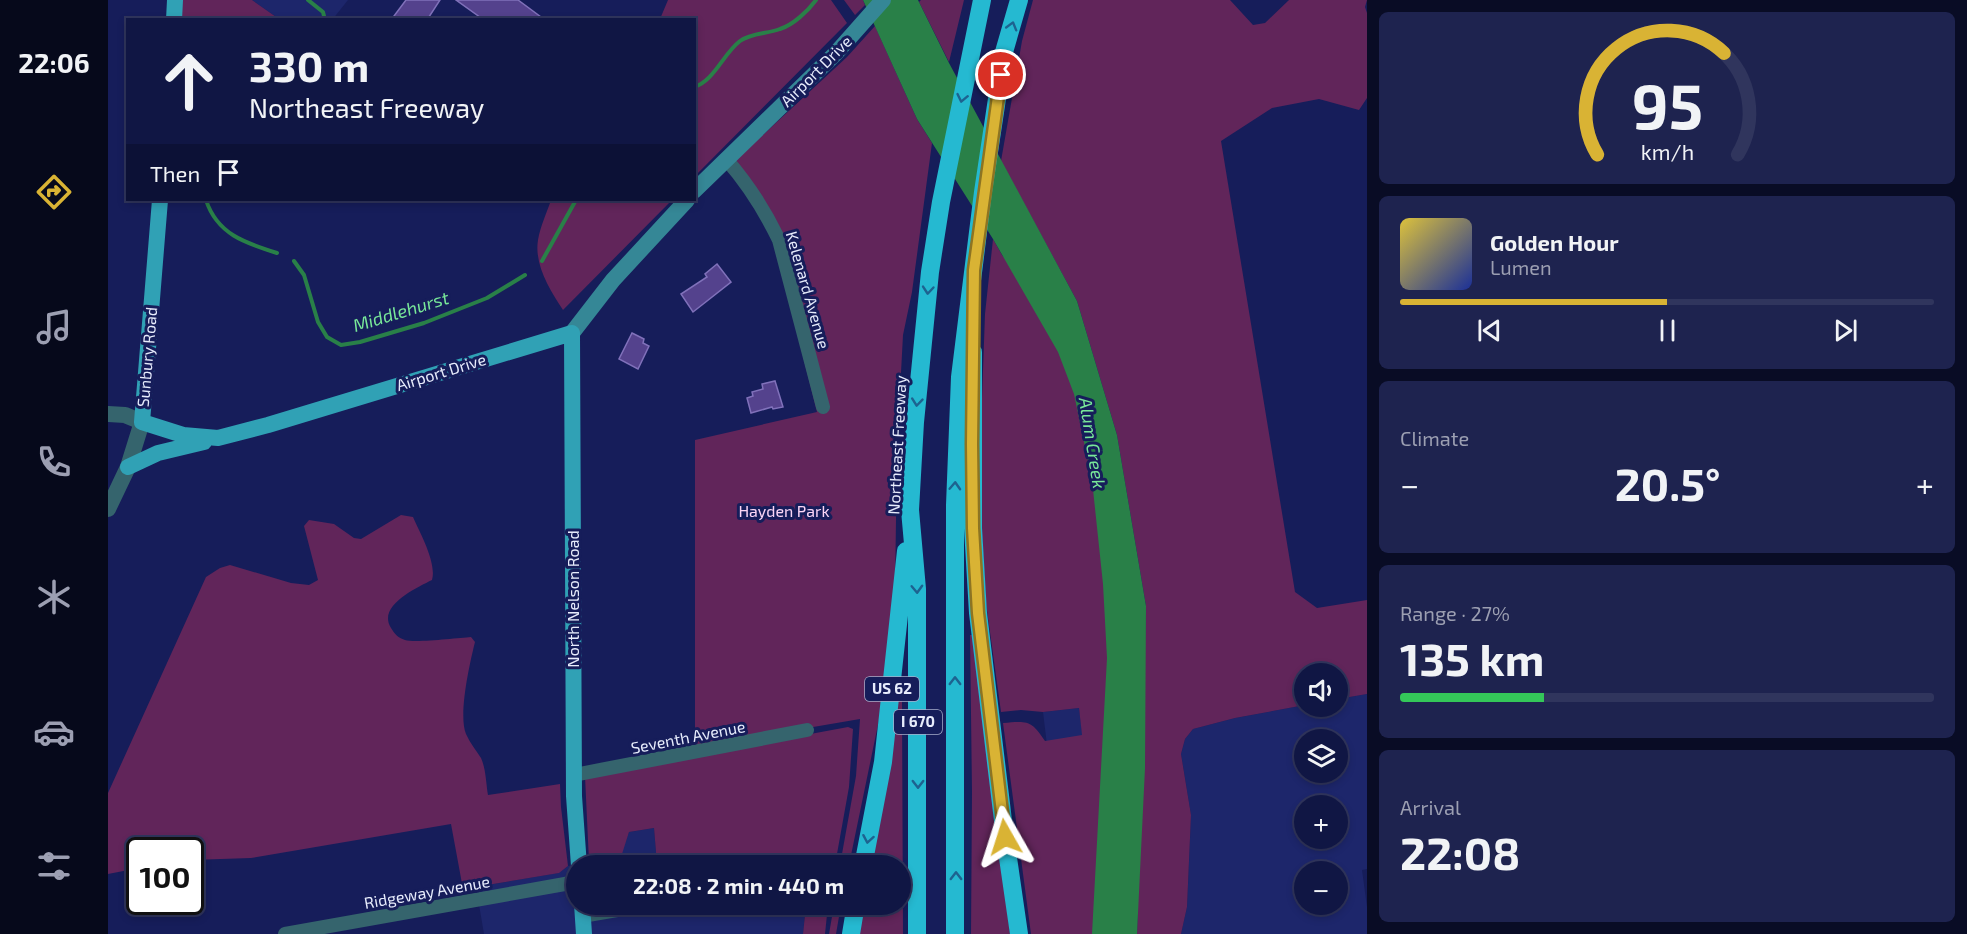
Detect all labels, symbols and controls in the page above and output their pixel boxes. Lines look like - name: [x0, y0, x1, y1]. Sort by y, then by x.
- one-way arrow: [1005, 21, 1017, 32]
- street label: Airport Drive: [776, 31, 855, 110]
- text: 330 m: [249, 40, 369, 90]
- icon: ahead: [150, 42, 228, 120]
- text: 22:06: [18, 46, 90, 78]
- pin: [975, 49, 1026, 100]
- icon: arrive: [984, 58, 1017, 91]
- text: 95: [1631, 67, 1703, 142]
- text: Northeast Freeway: [249, 91, 484, 123]
- one-way arrow: [956, 93, 969, 103]
- text: km/h: [1640, 140, 1694, 165]
- icon: arrive: [212, 156, 245, 189]
- text: Then: [150, 160, 200, 186]
- icon: directions: [33, 171, 75, 213]
- street label: Kelenard Avenue: [783, 229, 834, 351]
- text: Golden Hour: [1490, 229, 1619, 255]
- text: Lumen: [1490, 255, 1552, 279]
- one-way arrow: [922, 285, 935, 294]
- water label: Middlehurst: [350, 286, 452, 336]
- icon: music: [33, 306, 75, 348]
- street label: Sunbury Road: [133, 306, 160, 408]
- icon: previous: [1473, 314, 1506, 347]
- icon: pause: [1651, 314, 1684, 347]
- icon: next: [1829, 314, 1862, 347]
- street label: Airport Drive: [394, 349, 488, 394]
- street label: Northeast Freeway: [883, 374, 910, 515]
- water label: Alum Creek: [1075, 395, 1111, 490]
- one-way arrow: [911, 397, 924, 406]
- text: Climate: [1400, 426, 1469, 450]
- icon: phone: [33, 441, 75, 483]
- text: 20.5°: [1615, 456, 1720, 510]
- text: −: [1400, 464, 1419, 504]
- text: +: [1916, 464, 1934, 504]
- one-way arrow: [949, 481, 962, 490]
- park label: Hayden Park: [738, 501, 830, 520]
- street label: North Nelson Road: [563, 530, 582, 668]
- icon: climate: [33, 576, 75, 618]
- one-way arrow: [910, 585, 923, 594]
- text: Range · 27%: [1400, 601, 1510, 625]
- text: 135 km: [1400, 631, 1544, 685]
- map controls: [1294, 663, 1348, 915]
- button: sound: [1294, 663, 1348, 717]
- one-way arrow: [949, 676, 961, 685]
- road number: US 62: [865, 677, 919, 701]
- road number: I 670: [894, 710, 942, 734]
- icon: car: [33, 711, 75, 753]
- street label: Seventh Avenue: [629, 716, 747, 757]
- button: layers: [1294, 729, 1348, 783]
- one-way arrow: [912, 780, 924, 789]
- button: +: [1294, 795, 1348, 849]
- text: Arrival: [1400, 795, 1461, 819]
- position arrow: [973, 805, 1037, 869]
- text: 22:08: [1400, 825, 1520, 879]
- one-way arrow: [862, 834, 875, 844]
- speed limit sign: 100: [126, 837, 204, 915]
- icon: filters: [33, 845, 75, 887]
- button: −: [1294, 861, 1348, 915]
- street label: Ridgeway Avenue: [363, 871, 491, 912]
- one-way arrow: [949, 871, 962, 880]
- text: 22:08 · 2 min · 440 m: [633, 872, 844, 898]

